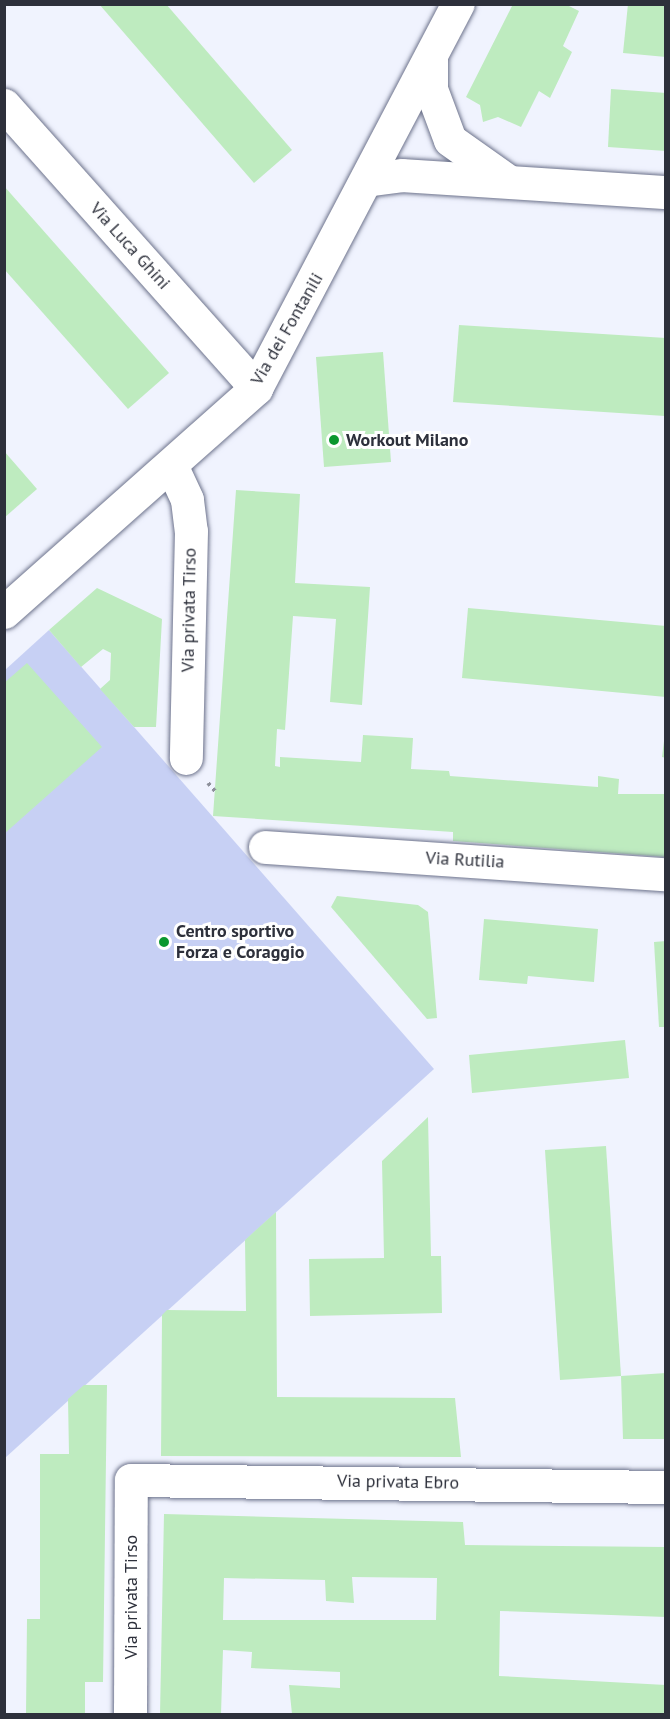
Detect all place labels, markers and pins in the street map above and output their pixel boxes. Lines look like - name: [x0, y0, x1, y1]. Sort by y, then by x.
- place label: Workout Milano: [346, 429, 468, 451]
- marker: Workout Milano: [327, 433, 341, 447]
- place label: Centro sportivo Forza e Coraggio: [176, 921, 305, 964]
- marker: Centro sportivo Forza e Coraggio: [157, 935, 171, 949]

